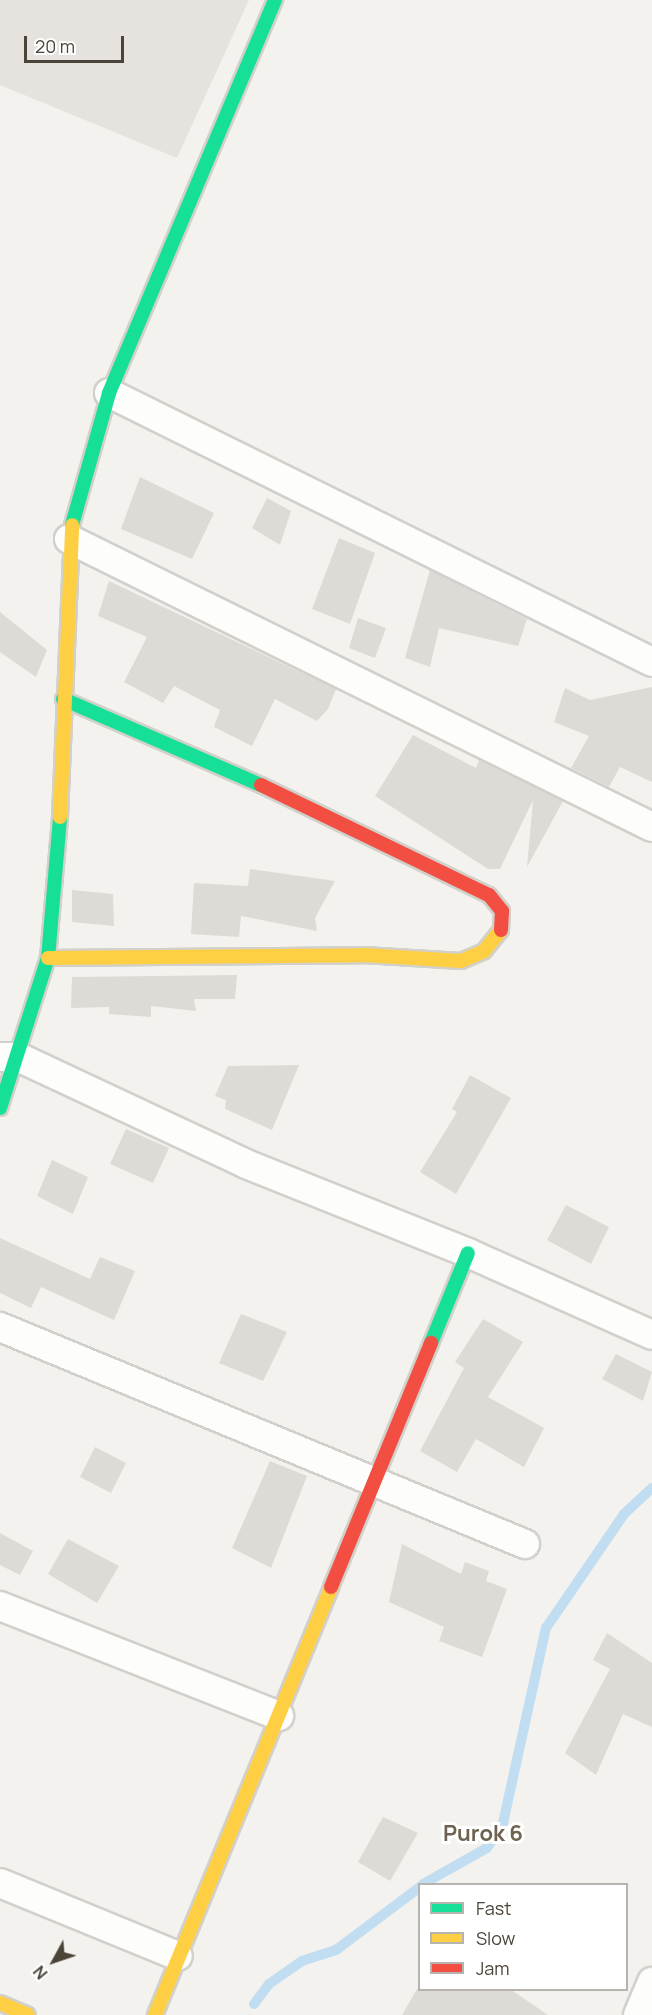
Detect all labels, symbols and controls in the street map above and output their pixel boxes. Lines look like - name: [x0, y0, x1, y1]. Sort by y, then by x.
- scale bar: [27, 24, 128, 62]
- text: 20 m: [35, 34, 75, 58]
- district label: Purok 6: [443, 1821, 523, 1847]
- legend: [418, 1883, 628, 1991]
- text: Fast: [476, 1896, 511, 1920]
- text: Slow: [476, 1926, 515, 1950]
- north arrow: [24, 1931, 84, 1991]
- text: Jam: [476, 1956, 510, 1980]
- text: N: [28, 1961, 52, 1984]

